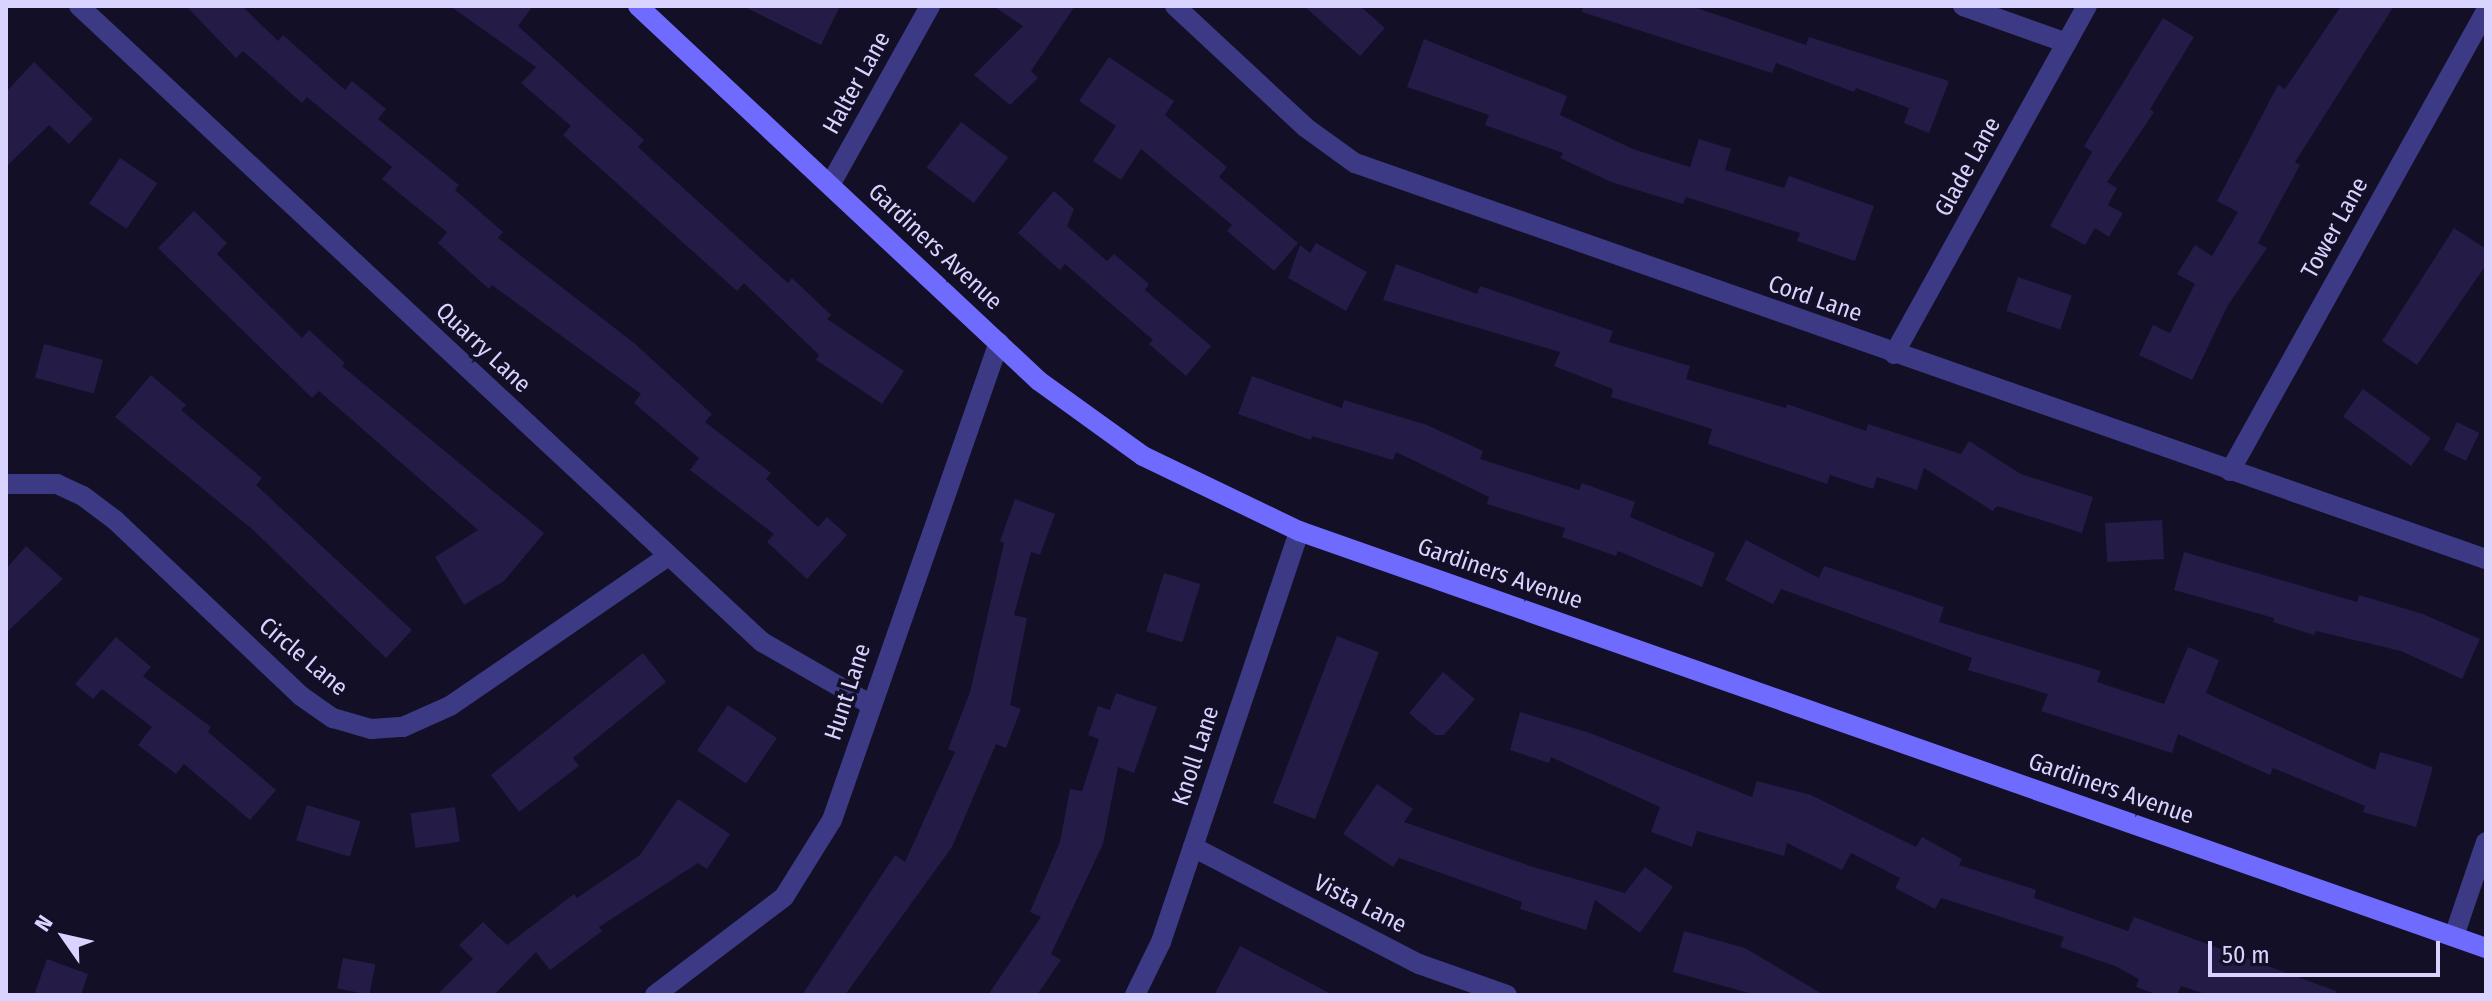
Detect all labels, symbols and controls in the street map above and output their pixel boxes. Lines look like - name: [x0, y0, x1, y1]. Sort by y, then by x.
- street label: Halter Lane: [817, 27, 897, 139]
- street label: Glade Lane: [1929, 112, 2007, 222]
- street label: Tower Lane: [2296, 173, 2374, 283]
- street label: Gardiners Avenue: [862, 178, 1008, 316]
- street label: Cord Lane: [1764, 270, 1866, 328]
- street label: Quarry Lane: [430, 297, 536, 399]
- street label: Gardiners Avenue: [1414, 532, 1586, 616]
- street label: Circle Lane: [253, 612, 353, 702]
- street label: Hunt Lane: [819, 640, 877, 744]
- street label: Knoll Lane: [1166, 703, 1226, 809]
- street label: Gardiners Avenue: [2025, 747, 2197, 831]
- street label: Vista Lane: [1309, 868, 1411, 940]
- north arrow: [24, 897, 104, 977]
- text: N: [29, 910, 59, 936]
- scale bar: [2212, 925, 2444, 975]
- text: 50 m: [2222, 941, 2270, 969]

